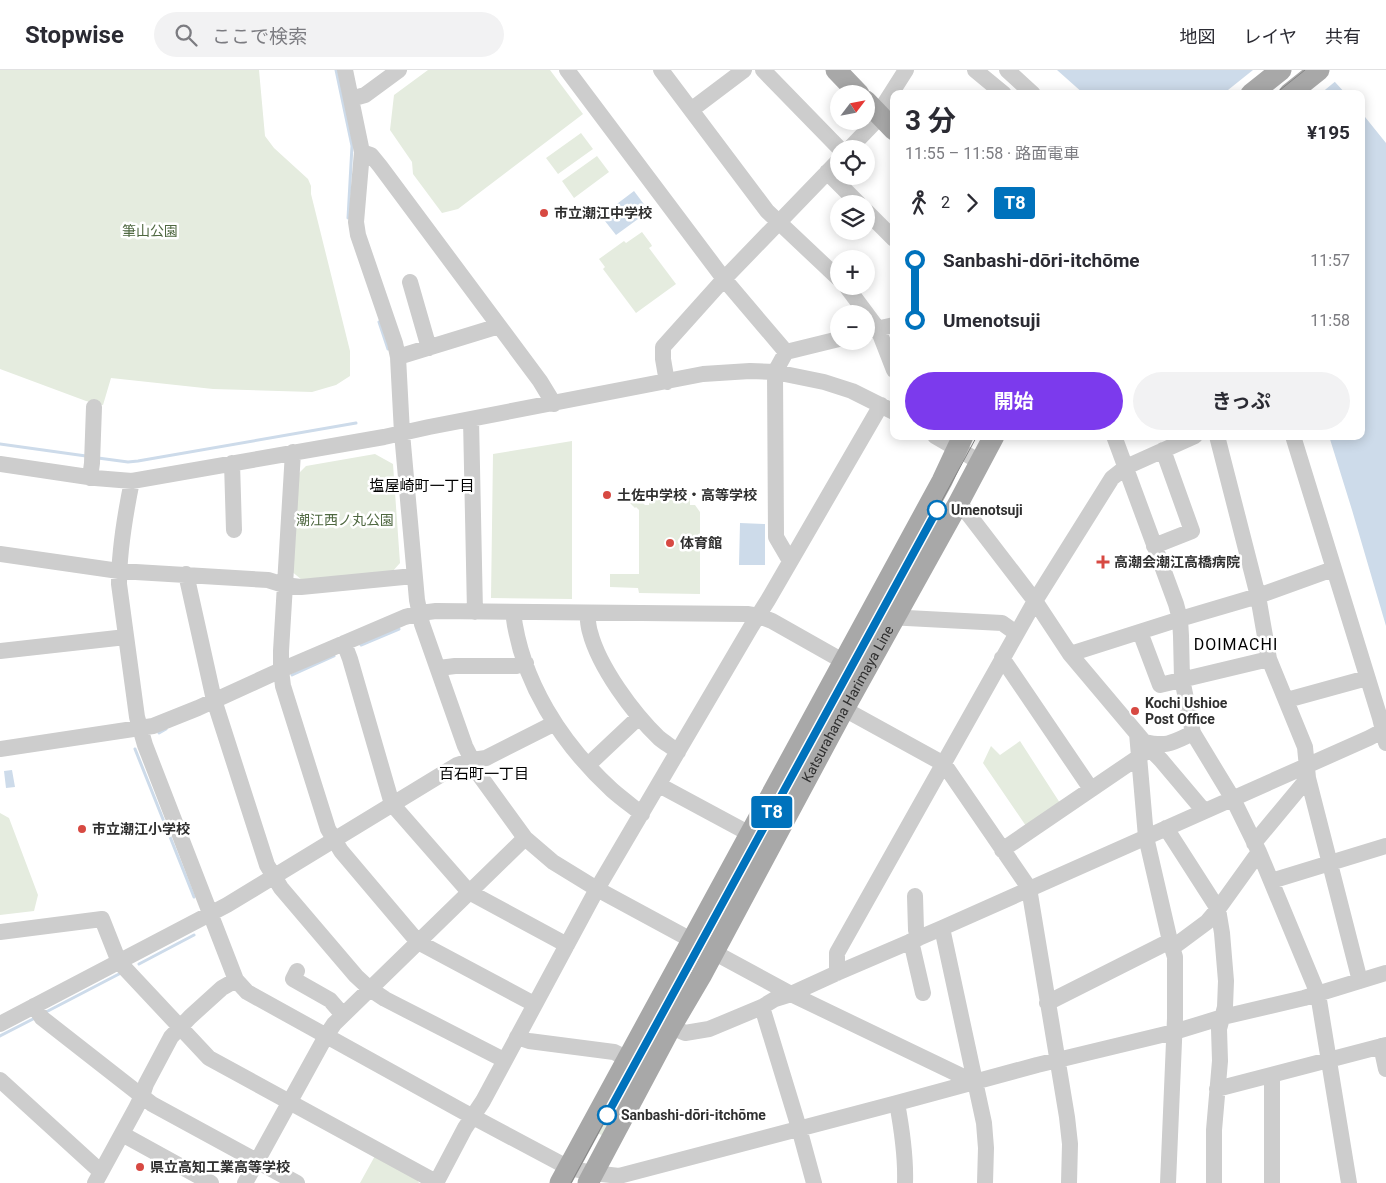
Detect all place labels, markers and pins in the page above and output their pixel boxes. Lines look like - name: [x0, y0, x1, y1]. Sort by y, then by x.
- place label: 市立潮江中学校: [554, 205, 652, 221]
- marker: 市立潮江中学校: [538, 207, 550, 219]
- place label: 土佐中学校・高等学校: [617, 487, 757, 503]
- marker: 土佐中学校・高等学校: [601, 489, 613, 501]
- marker: Umenotsuji: [927, 500, 947, 520]
- place label: Umenotsuji: [951, 502, 1023, 518]
- place label: 体育館: [680, 535, 722, 551]
- marker: 体育館: [664, 537, 676, 549]
- place label: 高潮会潮江高橋病院: [1114, 554, 1240, 570]
- marker: 高潮会潮江高橋病院: [1096, 555, 1110, 569]
- place label: Kochi Ushioe Post Office: [1145, 695, 1228, 727]
- marker: Kochi Ushioe Post Office: [1129, 705, 1141, 717]
- place label: 市立潮江小学校: [92, 821, 190, 837]
- marker: 市立潮江小学校: [76, 823, 88, 835]
- marker: Sanbashi-dōri-itchōme: [597, 1105, 617, 1125]
- place label: Sanbashi-dōri-itchōme: [621, 1107, 766, 1123]
- place label: 県立高知工業高等学校: [150, 1159, 290, 1175]
- marker: 県立高知工業高等学校: [134, 1161, 146, 1173]

